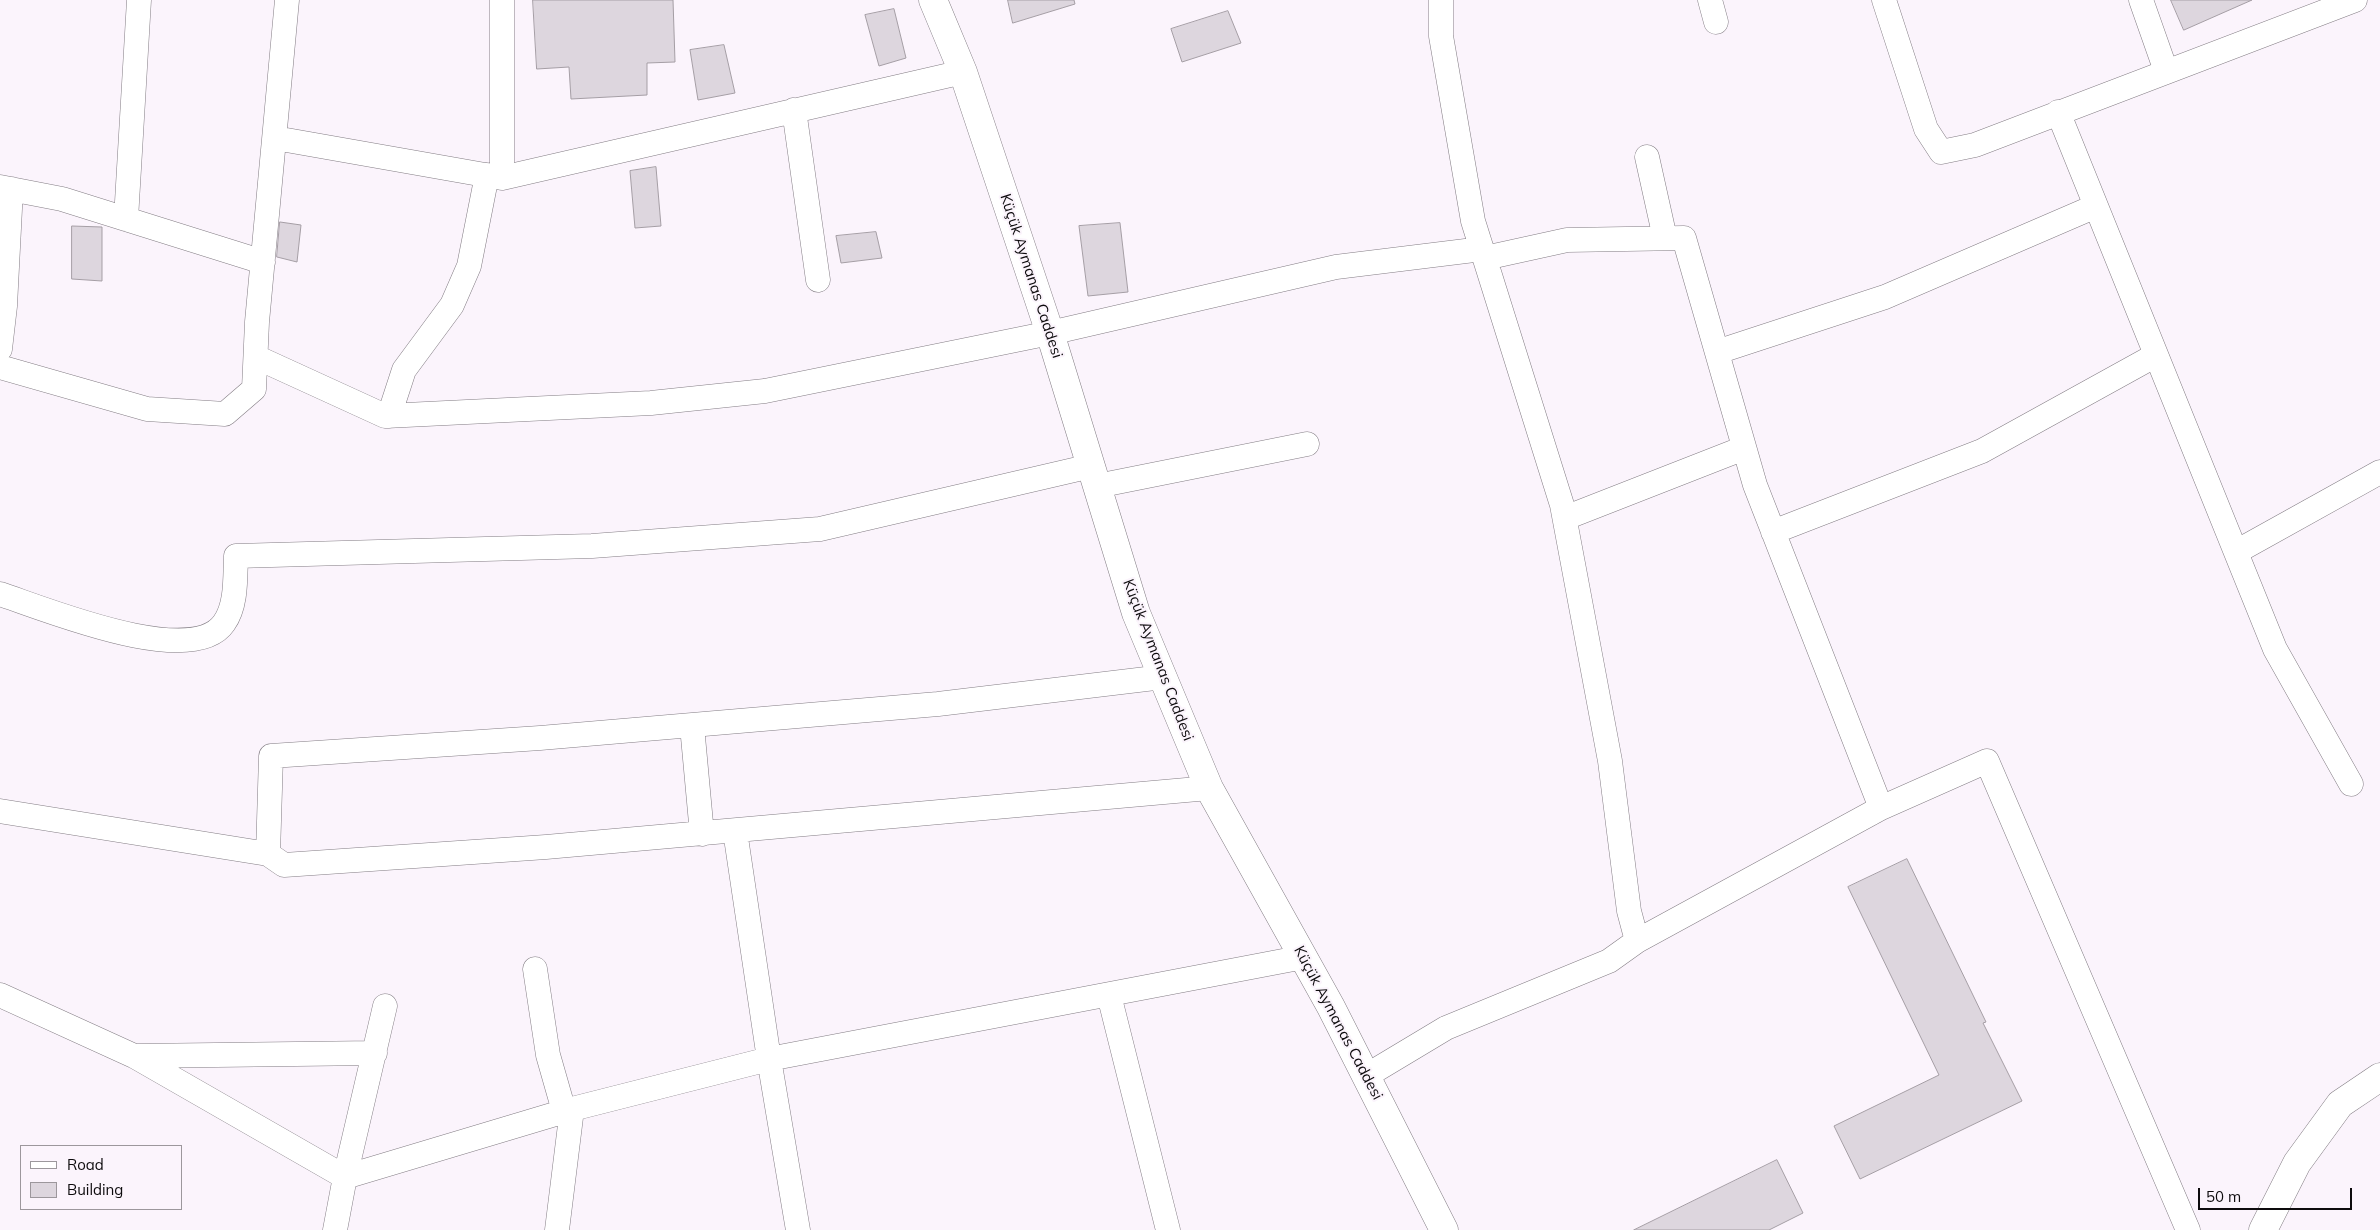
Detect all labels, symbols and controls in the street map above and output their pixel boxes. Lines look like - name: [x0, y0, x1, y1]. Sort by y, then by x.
- street label: Küçük Aymanas Caddesi: [996, 192, 1066, 360]
- street label: Küçük Aymanas Caddesi: [1119, 577, 1197, 743]
- street label: Küçük Aymanas Caddesi: [1290, 943, 1386, 1103]
- legend: [20, 1145, 182, 1210]
- text: Road: [67, 1155, 104, 1174]
- scale bar: [2200, 1178, 2354, 1210]
- text: Building: [67, 1180, 123, 1199]
- text: 50 m: [2206, 1187, 2241, 1206]

